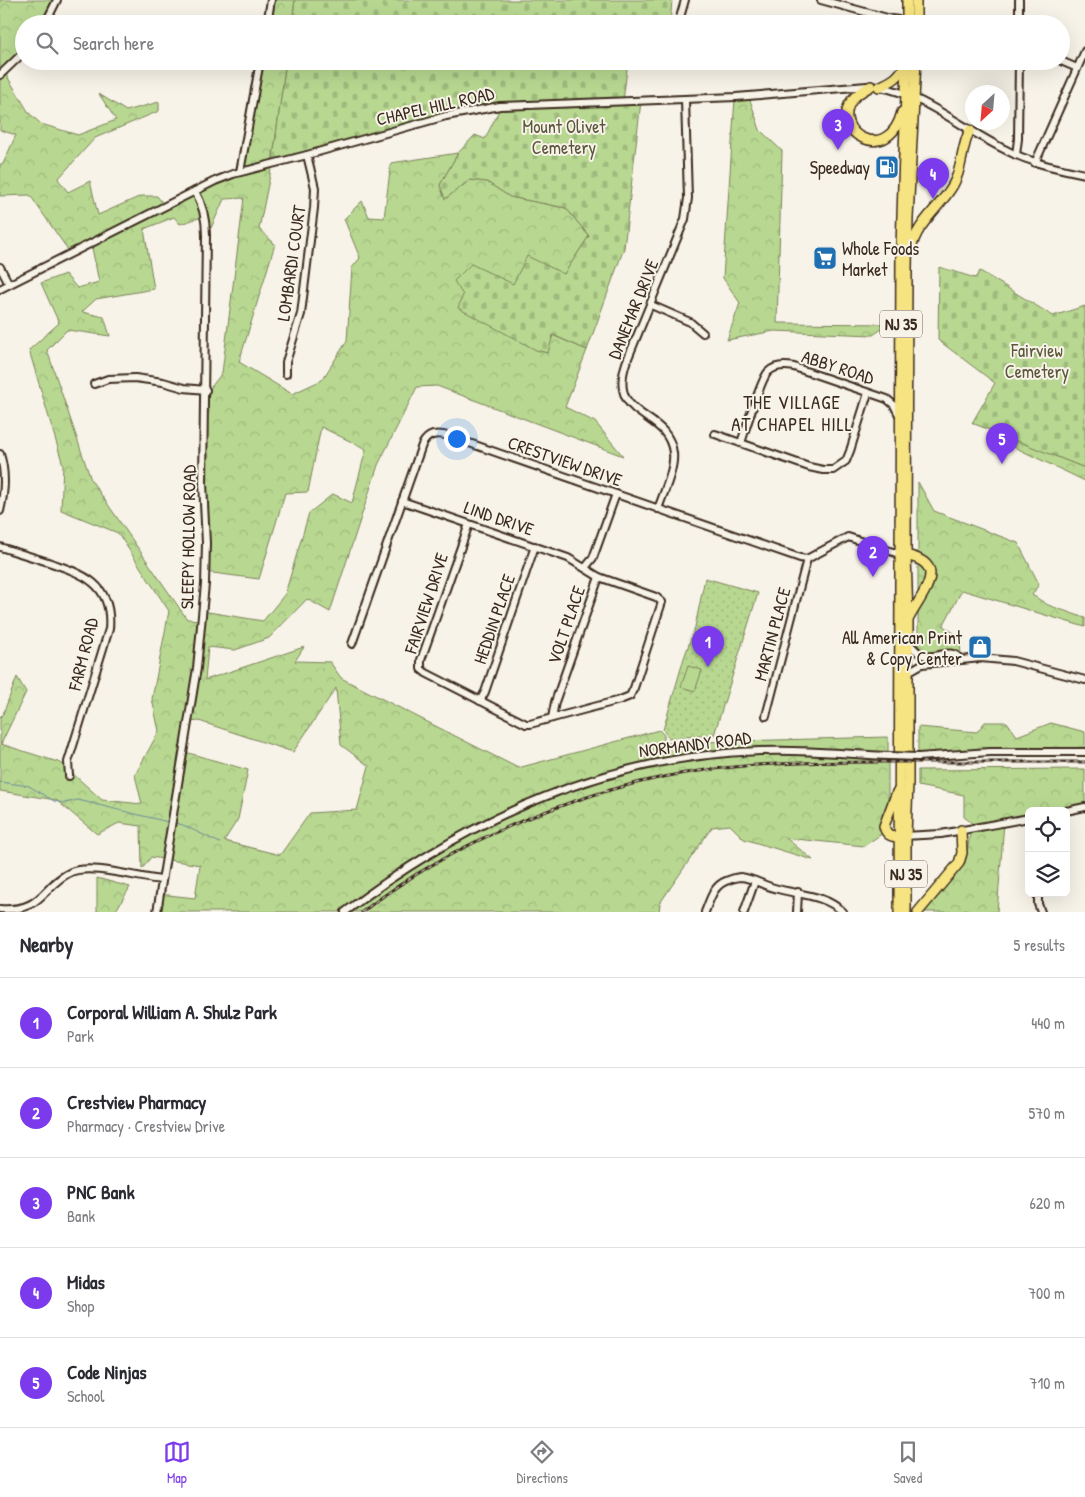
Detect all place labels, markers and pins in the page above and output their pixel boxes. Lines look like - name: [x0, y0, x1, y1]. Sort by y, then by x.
- pin: 3: [822, 109, 854, 150]
- fuel station icon: Speedway: [874, 154, 900, 180]
- place label: Speedway: [810, 155, 870, 180]
- pin: 4: [917, 158, 949, 199]
- place label: Whole Foods Market: [842, 236, 919, 282]
- supermarket icon: Whole Foods Market: [812, 245, 838, 271]
- pin: 5: [986, 423, 1018, 464]
- pin: 2: [857, 536, 889, 577]
- place label: All American Print & Copy Center: [842, 625, 963, 671]
- pin: 1: [692, 626, 724, 667]
- shop icon: All American Print & Copy Center: [967, 634, 993, 660]

